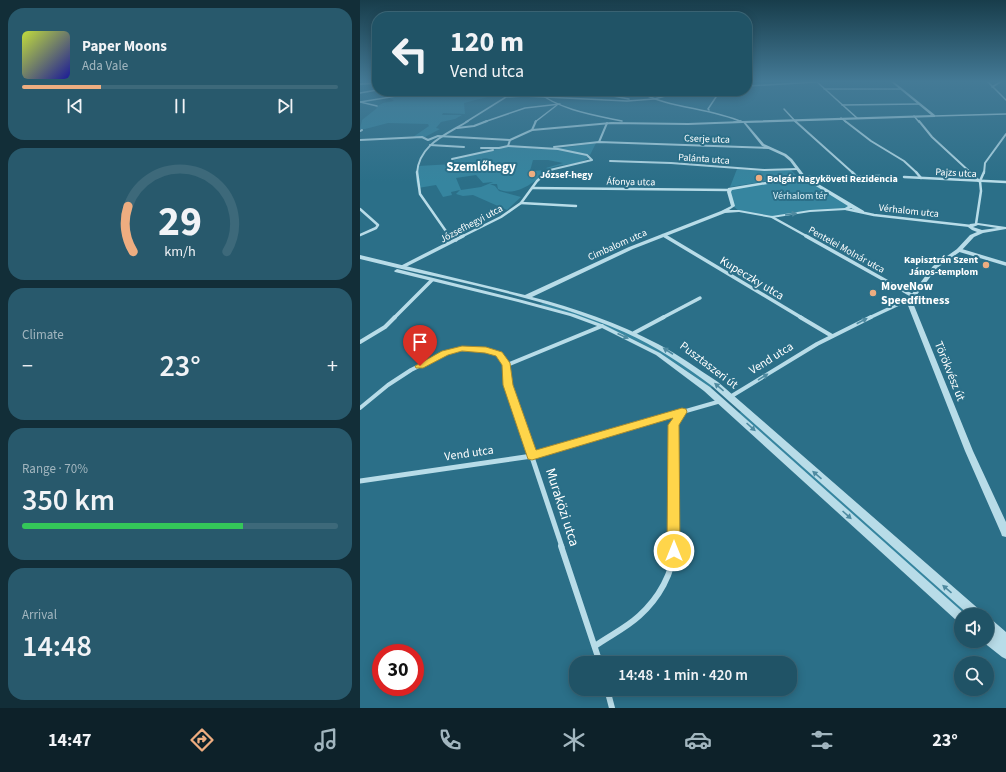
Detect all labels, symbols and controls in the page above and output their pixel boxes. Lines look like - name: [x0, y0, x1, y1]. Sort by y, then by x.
- text: 120 m: [450, 22, 524, 62]
- icon: left: [384, 28, 436, 80]
- text: Paper Moons: [82, 36, 167, 57]
- text: Ada Vale: [82, 57, 128, 75]
- text: Vend utca: [450, 59, 524, 84]
- icon: previous: [64, 95, 86, 117]
- icon: pause: [169, 95, 191, 117]
- icon: next: [274, 95, 296, 117]
- street label: Cserje utca: [684, 131, 730, 147]
- street label: Palánta utca: [678, 150, 730, 168]
- district label: Szemlőhegy: [446, 158, 516, 176]
- street label: Pajzs utca: [935, 165, 977, 181]
- place label: József-hegy: [540, 168, 593, 182]
- marker: József-hegy: [527, 169, 537, 179]
- place label: Bolgár Nagyköveti Rezidencia: [767, 172, 898, 186]
- marker: Bolgár Nagyköveti Rezidencia: [754, 173, 764, 183]
- street label: Áfonya utca: [606, 175, 655, 189]
- park label: Vérhalom tér: [773, 189, 827, 203]
- text: 29: [158, 192, 202, 252]
- street label: Józsefhegyi utca: [438, 201, 505, 246]
- street label: Vérhalom utca: [878, 201, 940, 221]
- one-way arrow: [785, 211, 797, 217]
- street label: Pentelei Molnár utca: [806, 223, 887, 277]
- street label: Cimbalom utca: [586, 226, 649, 264]
- text: km/h: [164, 241, 196, 262]
- street label: Kupeczky utca: [716, 253, 787, 304]
- place label: Kapisztrán Szent János-templom: [904, 253, 978, 279]
- marker: Kapisztrán Szent János-templom: [981, 260, 991, 270]
- place label: MoveNow Speedfitness: [881, 278, 950, 309]
- marker: MoveNow Speedfitness: [868, 288, 878, 298]
- one-way arrow: [857, 318, 868, 324]
- pin: [403, 325, 437, 366]
- text: Climate: [22, 326, 64, 344]
- icon: arrive: [409, 331, 431, 353]
- one-way arrow: [618, 333, 629, 339]
- street label: Pusztaszeri út: [676, 338, 742, 393]
- street label: Vend utca: [746, 338, 797, 379]
- street label: Törökvész út: [930, 339, 969, 404]
- text: 23°: [159, 345, 201, 388]
- one-way arrow: [662, 348, 674, 355]
- text: −: [22, 350, 33, 382]
- text: +: [327, 350, 338, 382]
- one-way arrow: [757, 373, 769, 380]
- one-way arrow: [713, 383, 724, 392]
- one-way arrow: [745, 423, 756, 432]
- street label: Vend utca: [443, 442, 495, 465]
- text: Range · 70%: [22, 460, 88, 478]
- street label: Muraközi utca: [540, 466, 584, 549]
- one-way arrow: [812, 470, 823, 479]
- text: 350 km: [22, 479, 115, 522]
- one-way arrow: [842, 510, 852, 520]
- position arrow: [653, 530, 695, 572]
- one-way arrow: [942, 585, 953, 594]
- text: Arrival: [22, 606, 57, 624]
- map controls: [954, 608, 994, 696]
- button: sound: [954, 608, 994, 648]
- text: 14:48: [22, 625, 92, 668]
- speed limit sign: 30: [372, 644, 424, 696]
- button: search: [954, 656, 994, 696]
- text: 14:48 · 1 min · 420 m: [618, 665, 748, 686]
- icon: directions: [188, 726, 216, 754]
- icon: music: [312, 726, 340, 754]
- icon: phone: [436, 726, 464, 754]
- icon: climate: [560, 726, 588, 754]
- icon: car: [684, 726, 712, 754]
- icon: filters: [808, 726, 836, 754]
- text: 14:47: [48, 728, 91, 753]
- text: 23°: [932, 728, 958, 753]

